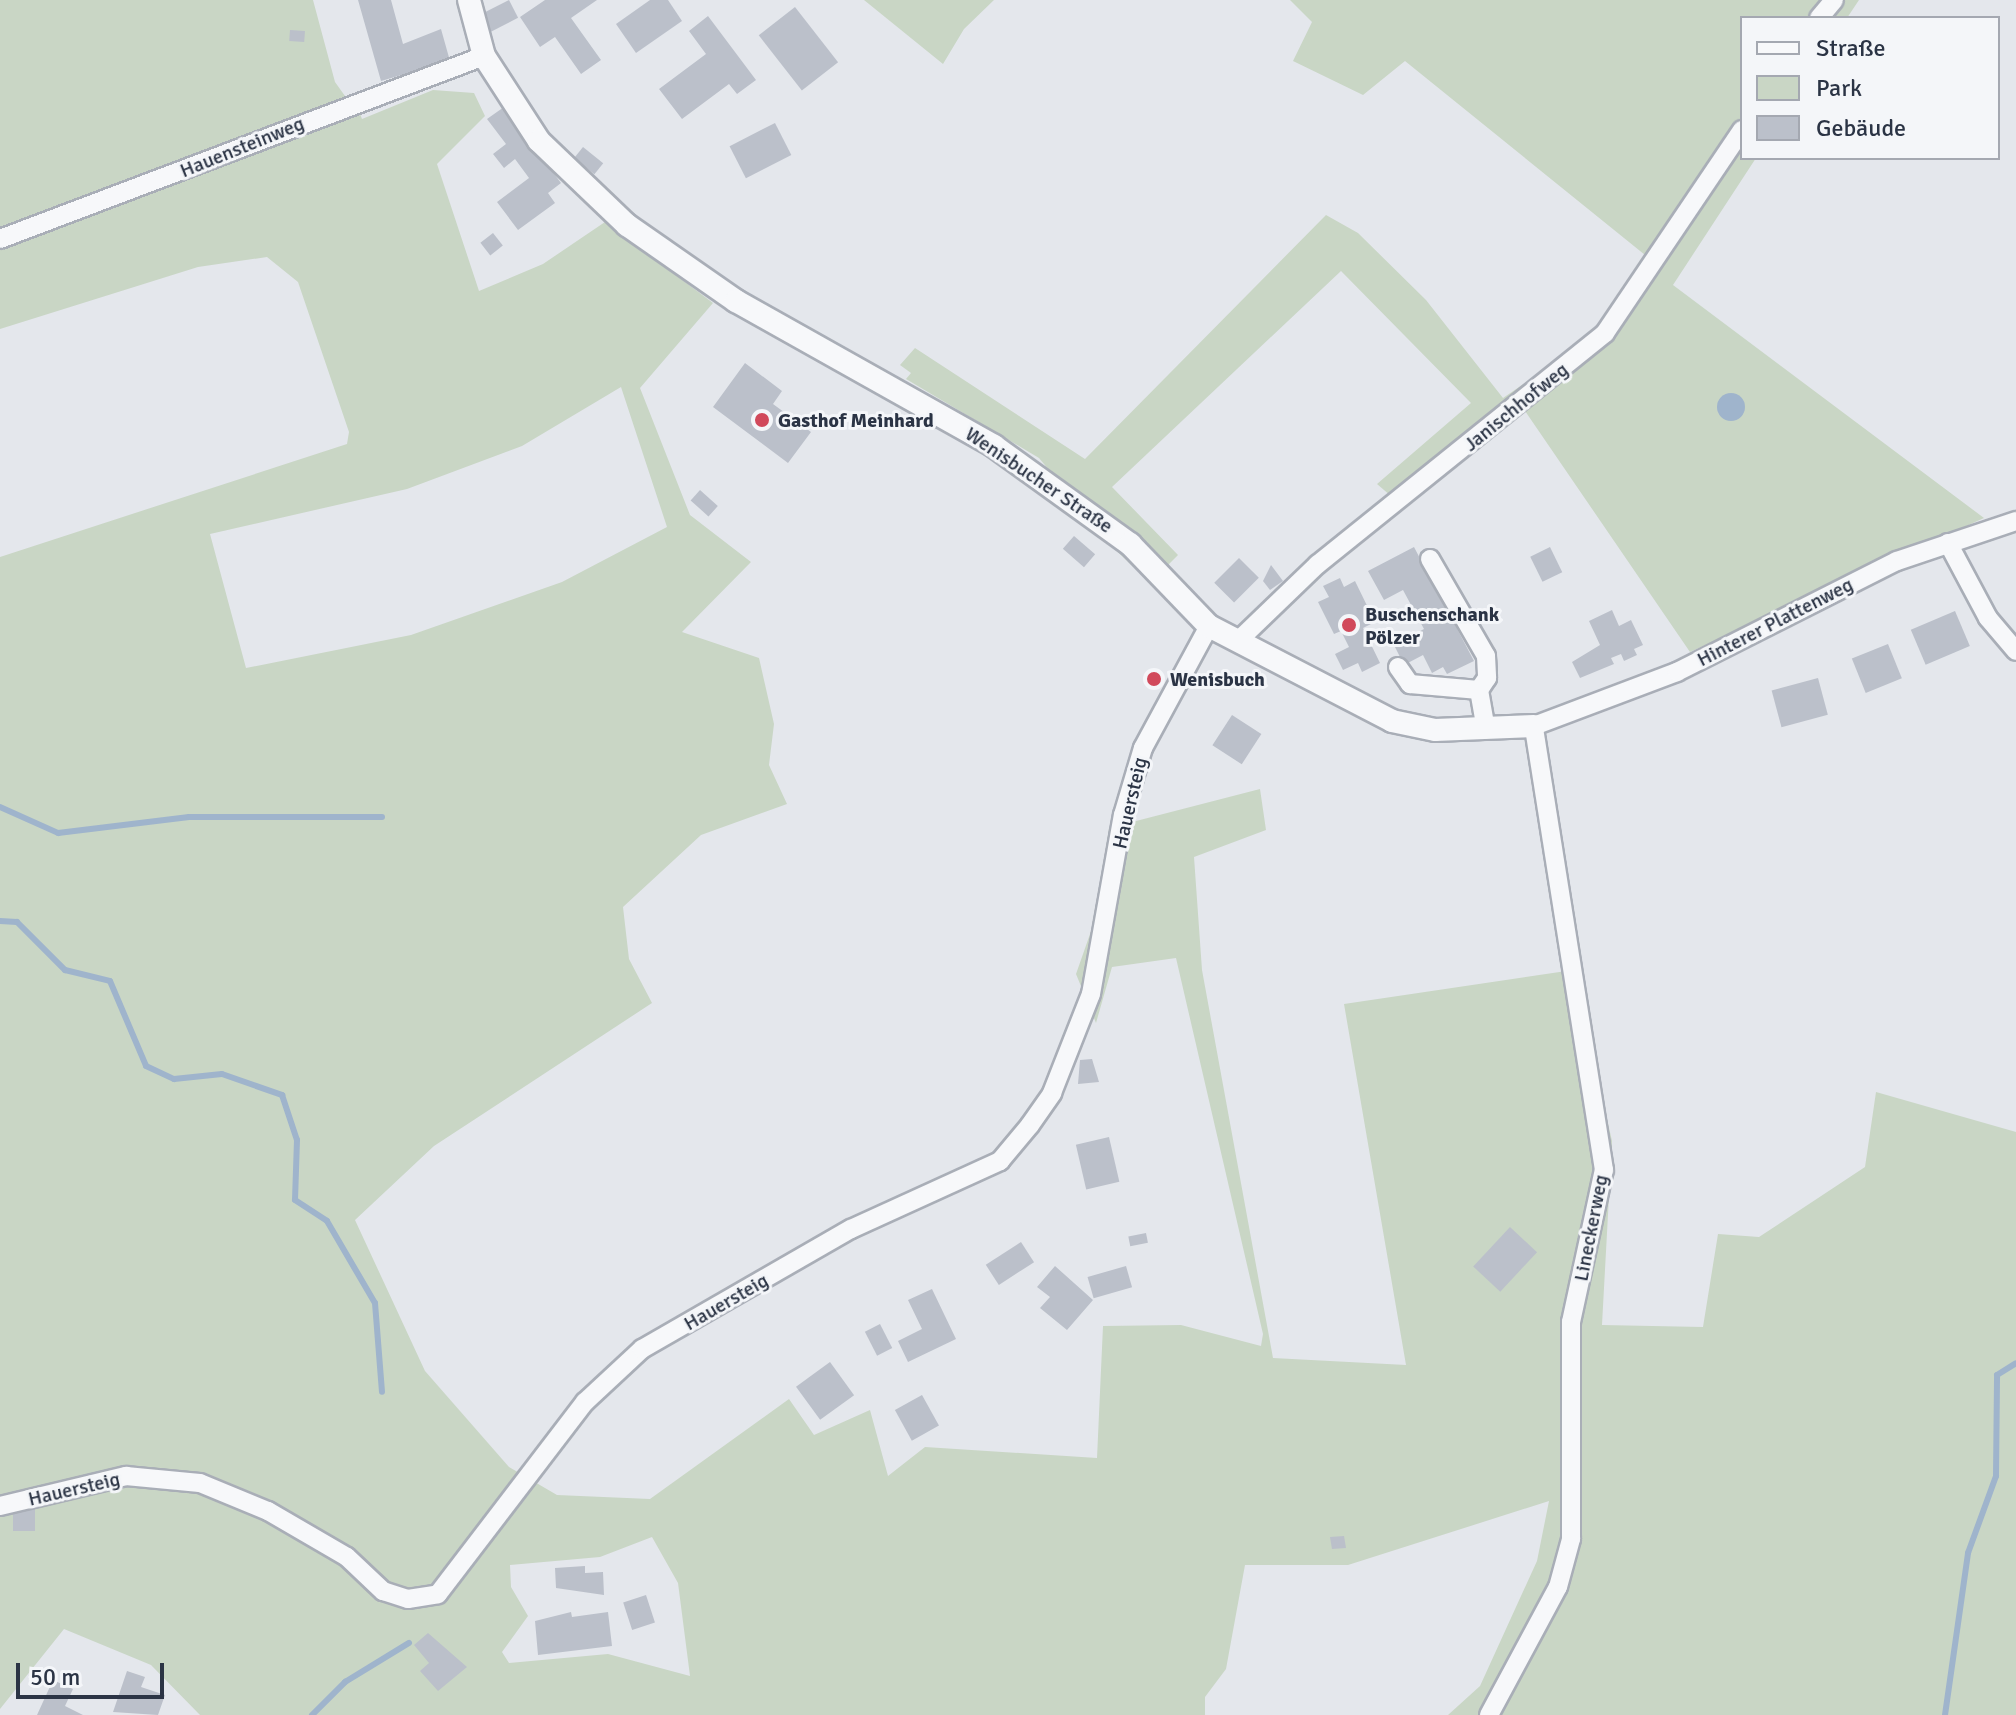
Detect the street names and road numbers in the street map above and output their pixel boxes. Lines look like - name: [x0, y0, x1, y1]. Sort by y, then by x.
- street label: Hauensteinweg: [176, 111, 308, 183]
- street label: Janischhofweg: [1459, 358, 1573, 456]
- street label: Wenisbucher Straße: [961, 422, 1117, 538]
- street label: Hinterer Plattenweg: [1693, 572, 1857, 672]
- street label: Hauersteig: [1108, 755, 1152, 851]
- street label: Lineckerweg: [1569, 1173, 1613, 1283]
- street label: Hauersteig: [680, 1268, 772, 1336]
- street label: Hauersteig: [26, 1467, 122, 1511]

